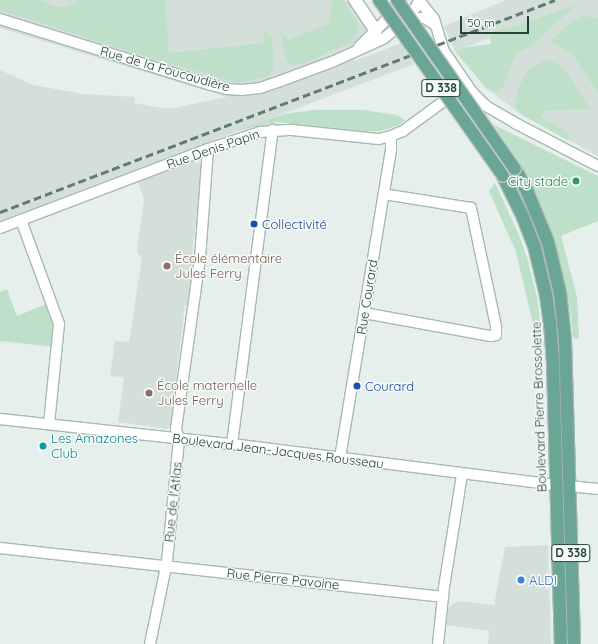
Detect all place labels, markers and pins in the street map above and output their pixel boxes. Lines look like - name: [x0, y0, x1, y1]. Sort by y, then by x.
- place label: City stade: [508, 173, 568, 189]
- marker: City stade: [571, 176, 581, 186]
- place label: Collectivité: [262, 216, 327, 232]
- marker: Collectivité: [249, 219, 259, 229]
- place label: École élémentaire Jules Ferry: [175, 251, 282, 282]
- marker: École élémentaire Jules Ferry: [162, 261, 172, 271]
- place label: École maternelle Jules Ferry: [157, 378, 257, 409]
- place label: Courard: [365, 378, 414, 394]
- marker: Courard: [352, 381, 362, 391]
- marker: École maternelle Jules Ferry: [144, 388, 154, 398]
- place label: Les Amazones Club: [51, 431, 138, 462]
- marker: Les Amazones Club: [38, 441, 48, 451]
- place label: ALDI: [529, 572, 557, 588]
- marker: ALDI: [516, 575, 526, 585]

